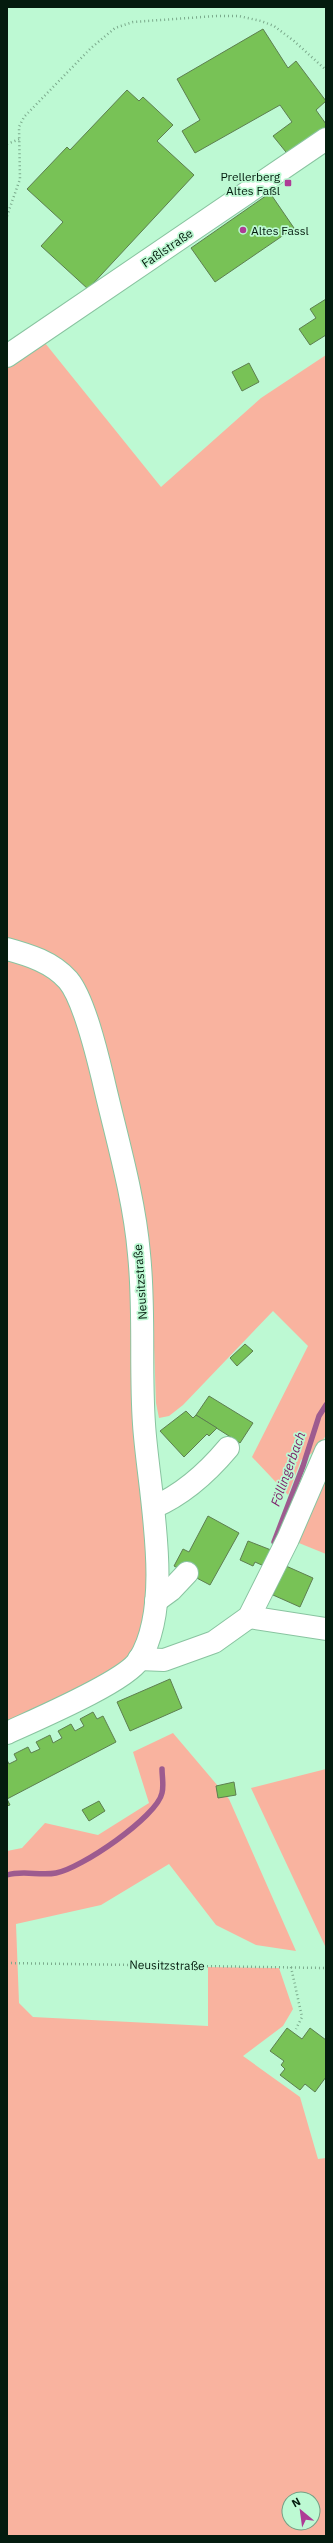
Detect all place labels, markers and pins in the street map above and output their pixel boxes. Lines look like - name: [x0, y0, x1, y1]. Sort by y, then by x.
- place label: Prellerberg Altes Faßl: [220, 169, 281, 198]
- marker: Prellerberg Altes Faßl: [283, 178, 293, 188]
- place label: Altes Fassl: [251, 223, 309, 238]
- marker: Altes Fassl: [238, 225, 248, 235]

